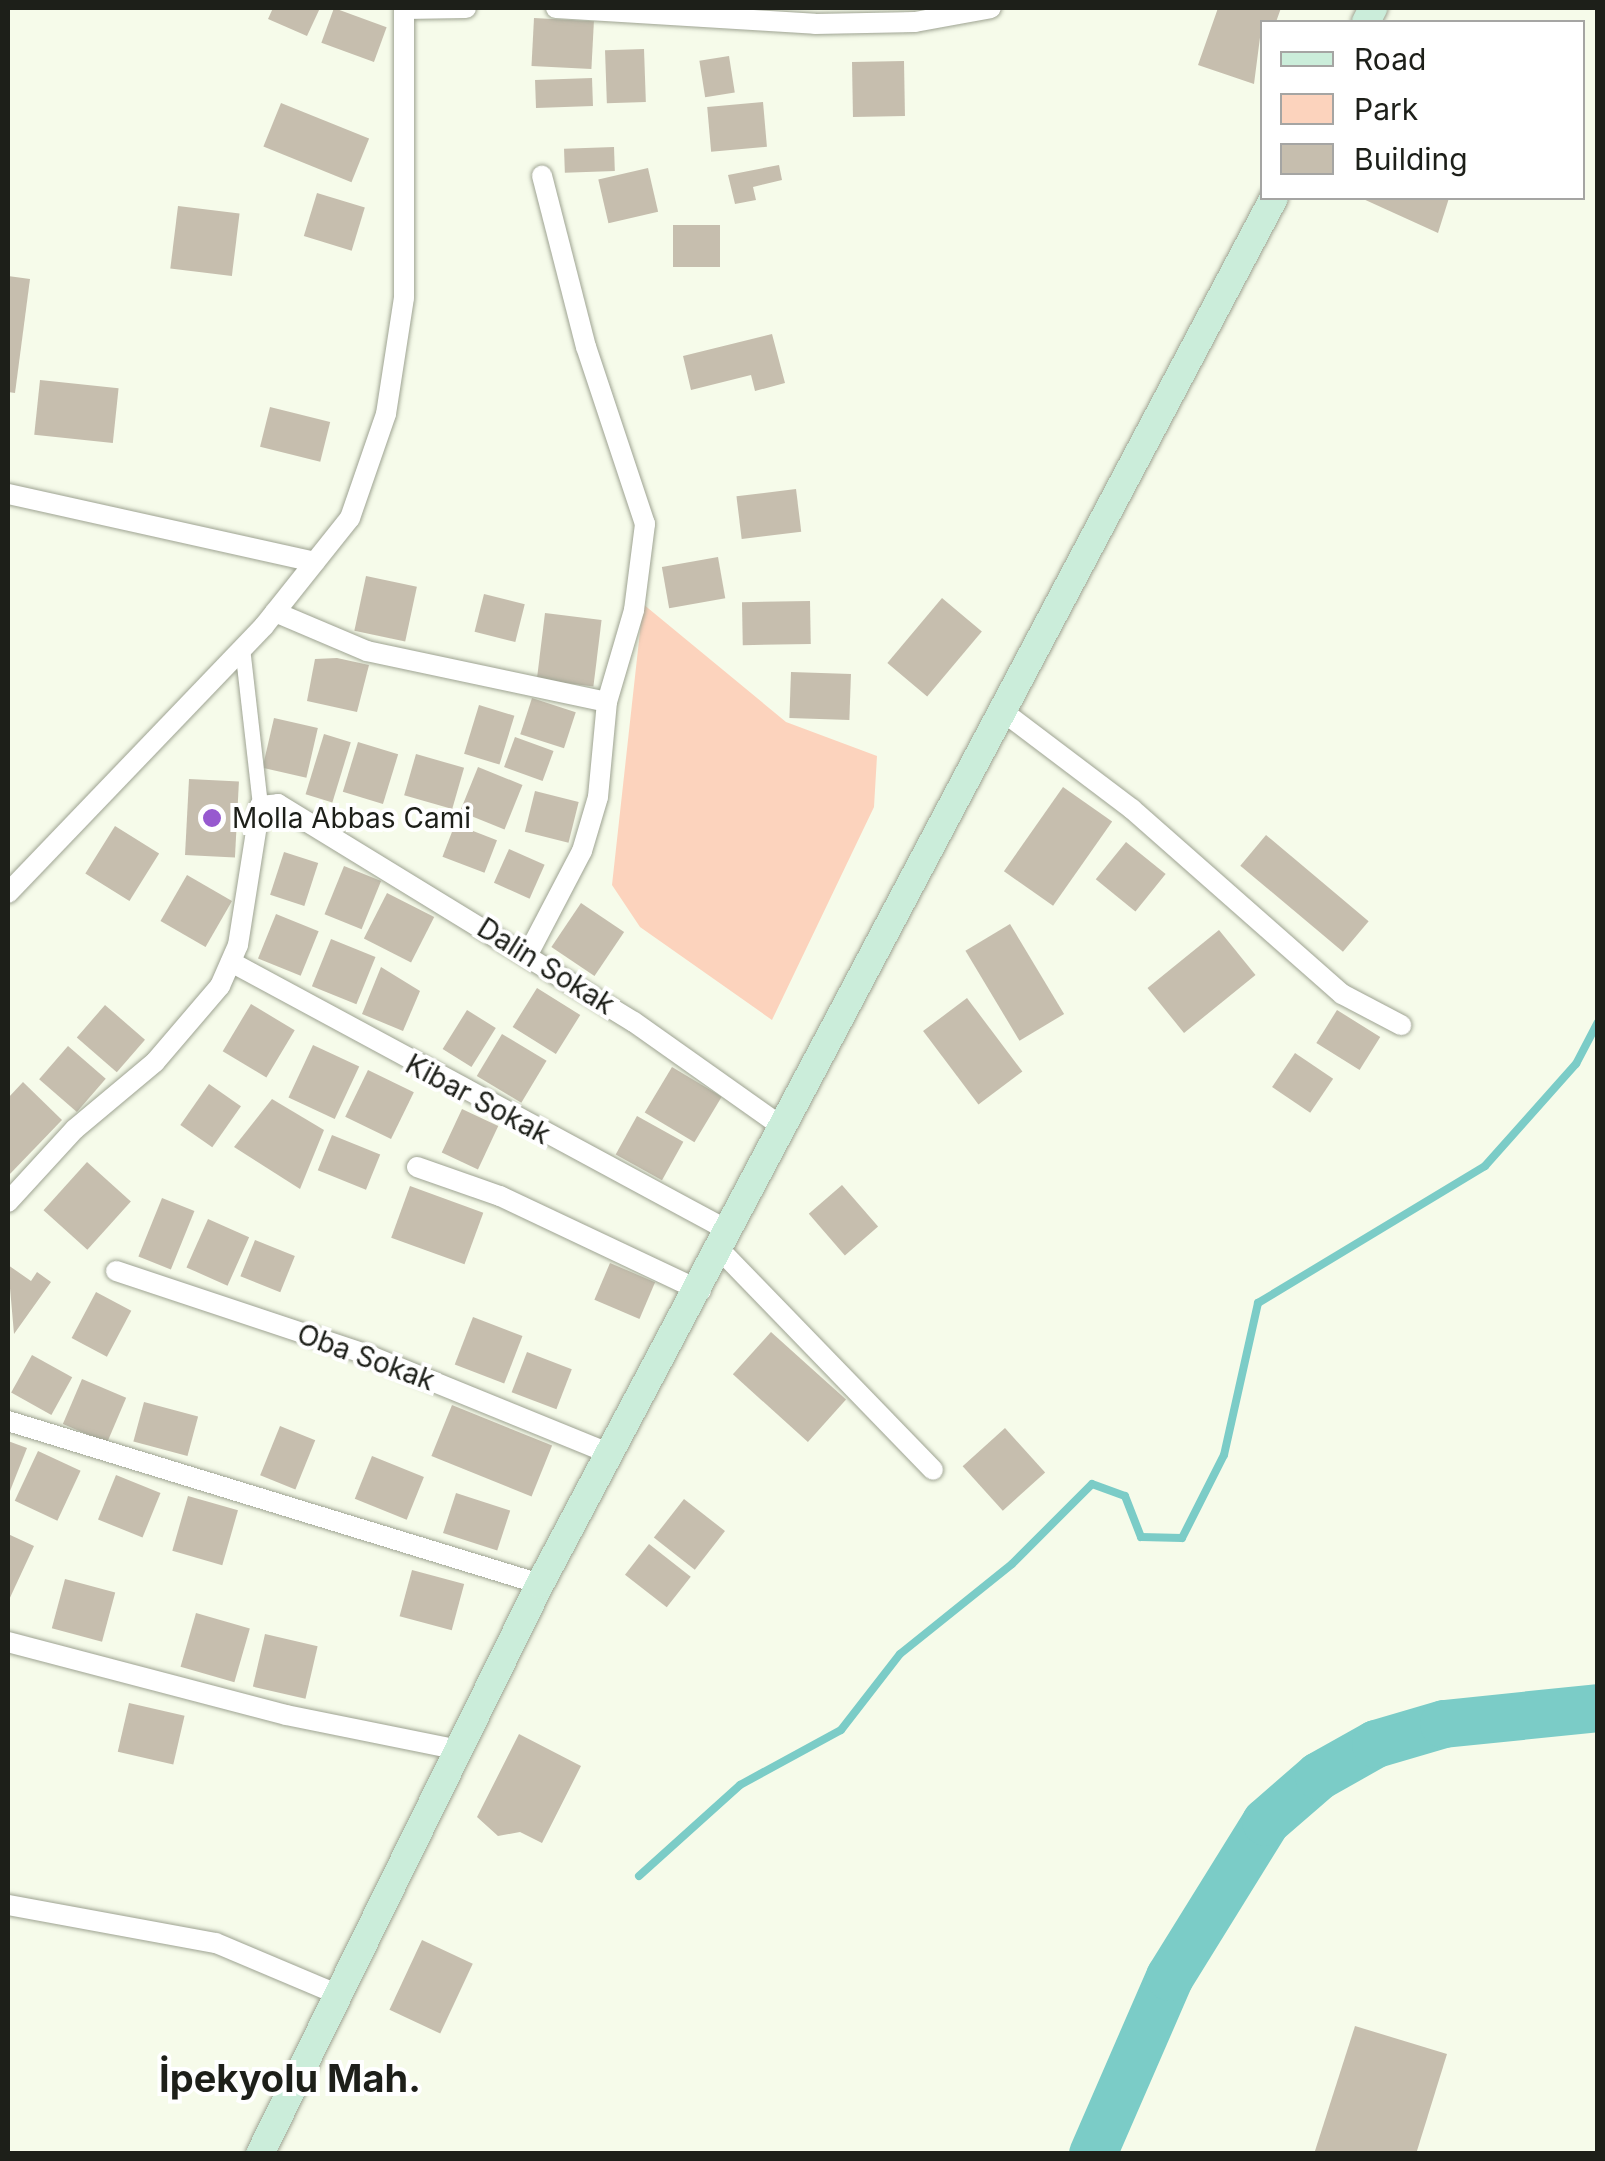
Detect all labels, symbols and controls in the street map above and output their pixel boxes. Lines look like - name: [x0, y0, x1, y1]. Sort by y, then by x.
- legend: [1260, 20, 1585, 200]
- text: Road: [1354, 41, 1426, 77]
- text: Park: [1354, 91, 1418, 127]
- text: Building: [1354, 141, 1468, 177]
- place label: Molla Abbas Cami: [232, 801, 471, 835]
- marker: Molla Abbas Cami: [201, 807, 223, 829]
- street label: Dalin Sokak: [471, 911, 621, 1021]
- street label: Kibar Sokak: [400, 1047, 556, 1151]
- street label: Oba Sokak: [293, 1317, 439, 1397]
- district label: İpekyolu Mah.: [159, 2056, 421, 2102]

